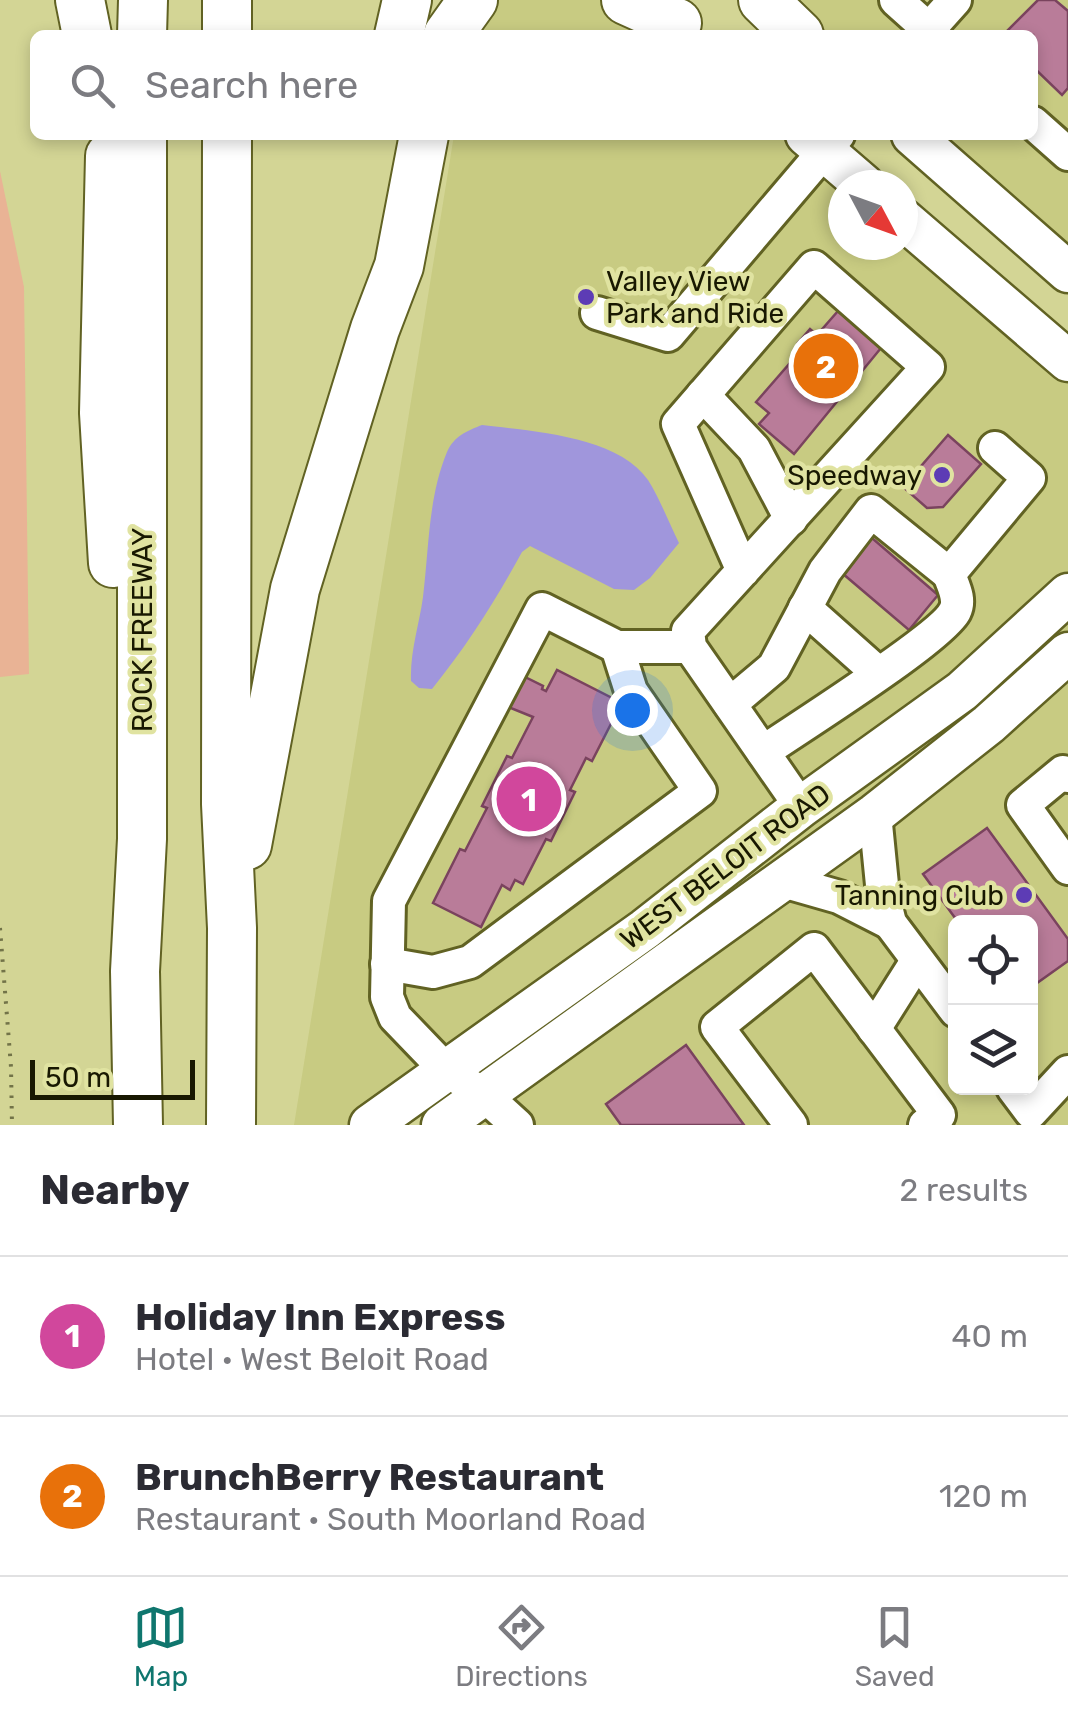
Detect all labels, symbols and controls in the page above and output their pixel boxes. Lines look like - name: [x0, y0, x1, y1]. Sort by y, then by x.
- search box: [30, 30, 1038, 140]
- icon: search: [65, 58, 120, 113]
- text: Search here: [145, 62, 358, 108]
- north arrow: [828, 170, 918, 260]
- place label: Valley View Park and Ride: [606, 265, 784, 330]
- marker: Valley View Park and Ride: [575, 286, 597, 308]
- pin: 2: [794, 328, 858, 404]
- place label: Speedway: [787, 459, 922, 492]
- marker: Speedway: [931, 464, 953, 486]
- street label: ROCK FREEWAY: [126, 528, 159, 732]
- your location: [607, 685, 658, 736]
- pin: 1: [496, 762, 562, 836]
- street label: WEST BELOIT ROAD: [614, 777, 837, 956]
- place label: Tanning Club: [835, 879, 1004, 912]
- marker: Tanning Club: [1013, 884, 1035, 906]
- map controls: [948, 915, 1038, 1095]
- button: locate: [948, 915, 1038, 1005]
- button: layers: [948, 1005, 1038, 1095]
- scale bar: [30, 1055, 195, 1100]
- text: 50 m: [45, 1061, 111, 1094]
- text: Nearby: [40, 1165, 190, 1215]
- text: 2 results: [899, 1171, 1028, 1209]
- text: Holiday Inn Express: [135, 1294, 505, 1340]
- text: 1: [65, 1317, 80, 1355]
- text: 40 m: [952, 1317, 1028, 1355]
- text: Hotel · West Beloit Road: [135, 1340, 489, 1378]
- text: BrunchBerry Restaurant: [135, 1454, 604, 1500]
- text: 2: [62, 1477, 83, 1515]
- text: 120 m: [939, 1477, 1028, 1515]
- text: Restaurant · South Moorland Road: [135, 1500, 646, 1538]
- tab: Map: [133, 1600, 188, 1693]
- tab: Directions: [455, 1600, 588, 1693]
- tab: Saved: [855, 1600, 935, 1693]

